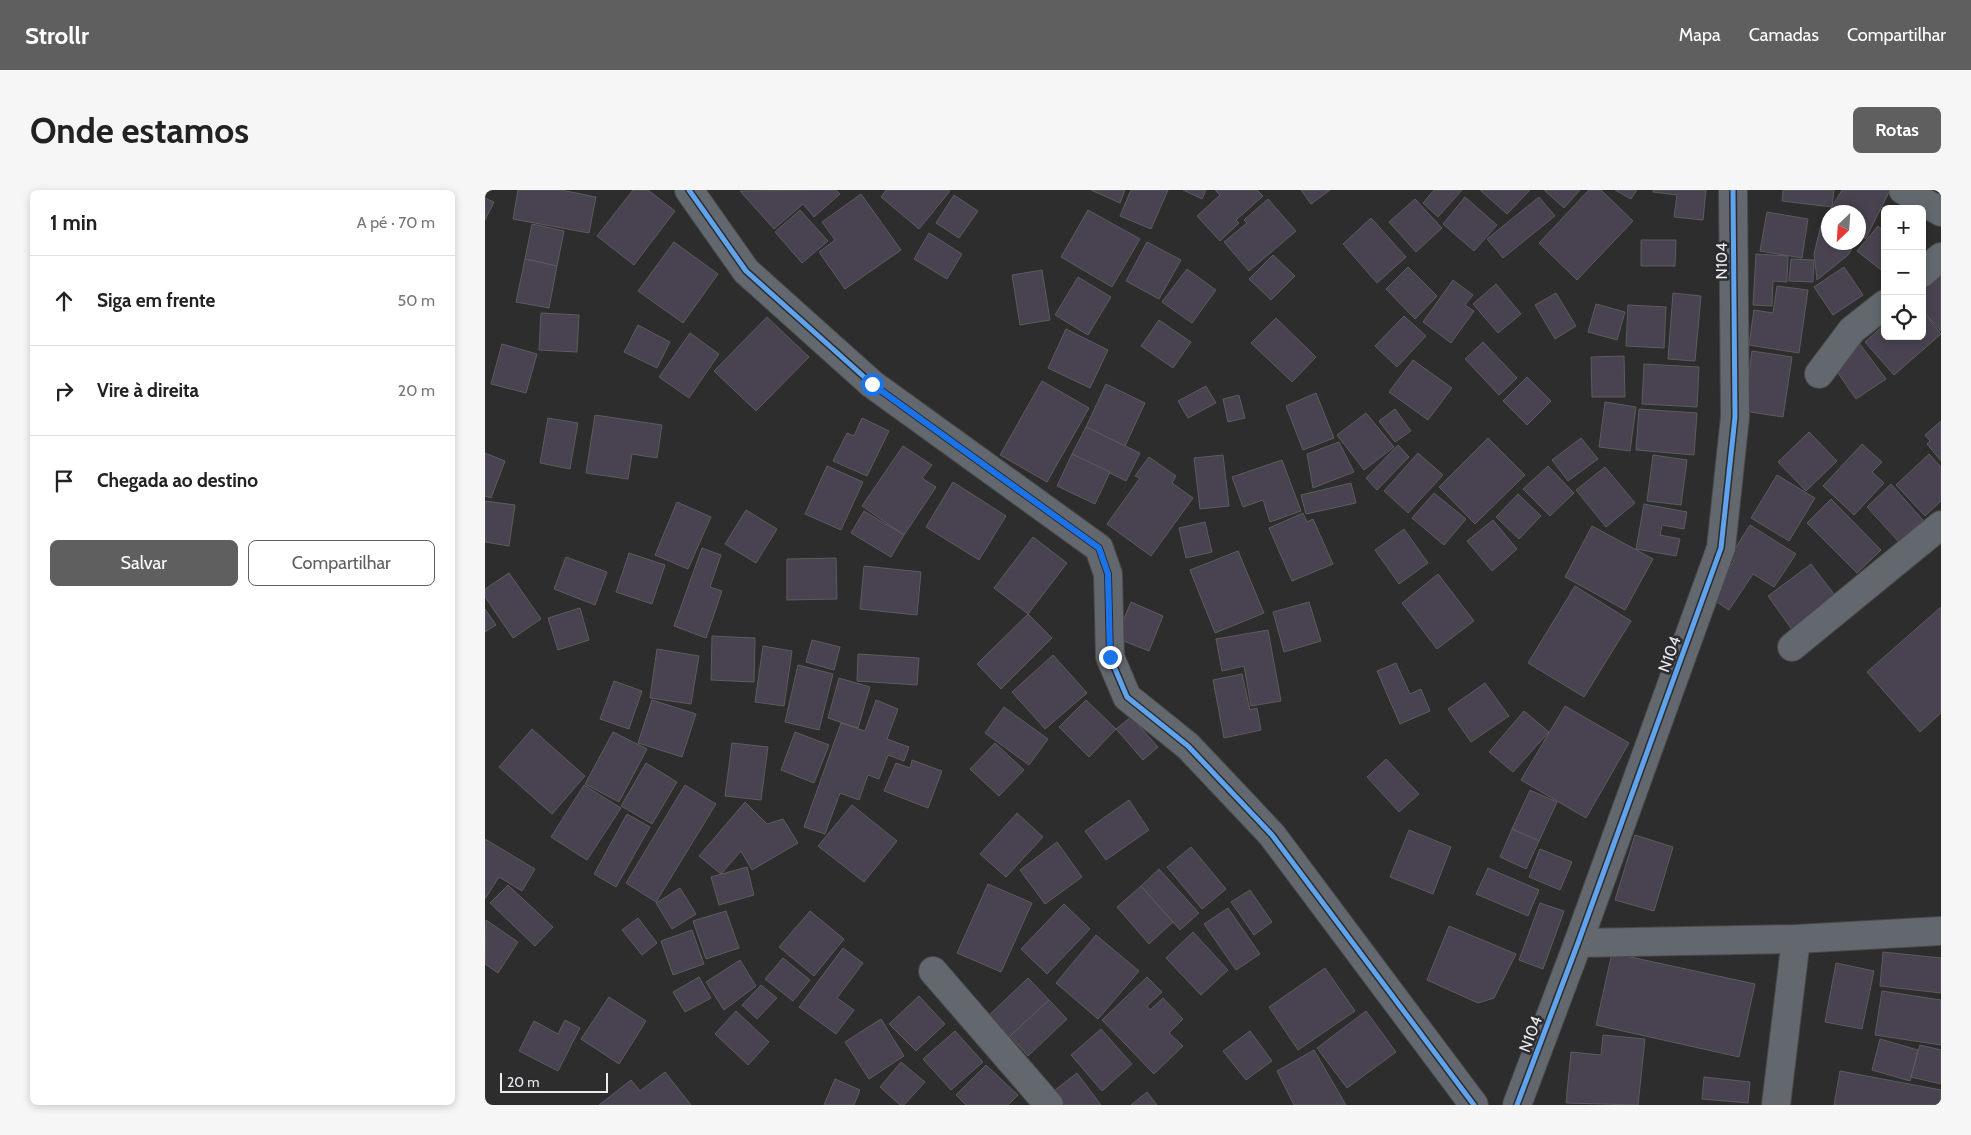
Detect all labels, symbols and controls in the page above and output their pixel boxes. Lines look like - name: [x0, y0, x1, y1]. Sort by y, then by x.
- text: Strollr: [25, 21, 89, 50]
- text: Mapa: [1679, 24, 1721, 46]
- text: Camadas: [1749, 24, 1819, 46]
- text: Compartilhar: [1847, 24, 1946, 46]
- button: Rotas: [1853, 107, 1941, 153]
- text: Onde estamos: [30, 109, 249, 152]
- north arrow: [1821, 205, 1866, 250]
- map controls: [1881, 205, 1926, 340]
- button: +: [1881, 205, 1926, 250]
- text: 1 min: [50, 210, 97, 235]
- text: A pé · 70 m: [357, 213, 435, 232]
- street label: N104: [1712, 243, 1731, 279]
- button: −: [1881, 250, 1926, 295]
- icon: ahead: [50, 287, 78, 315]
- text: Siga em frente: [97, 289, 215, 312]
- text: 50 m: [398, 291, 435, 310]
- button: locate: [1881, 295, 1926, 340]
- route start: [861, 373, 884, 396]
- icon: right: [50, 377, 78, 405]
- text: Vire à direita: [97, 379, 199, 402]
- text: 20 m: [398, 381, 435, 400]
- icon: arrive: [50, 467, 78, 495]
- text: Chegada ao destino: [97, 469, 258, 492]
- button: Salvar: [50, 540, 238, 586]
- button: Compartilhar: [248, 540, 435, 586]
- street label: N104: [1654, 634, 1685, 675]
- route end: [1099, 646, 1122, 669]
- street label: N104: [1515, 1014, 1546, 1055]
- scale bar: [500, 1070, 607, 1093]
- text: 20 m: [507, 1073, 540, 1091]

